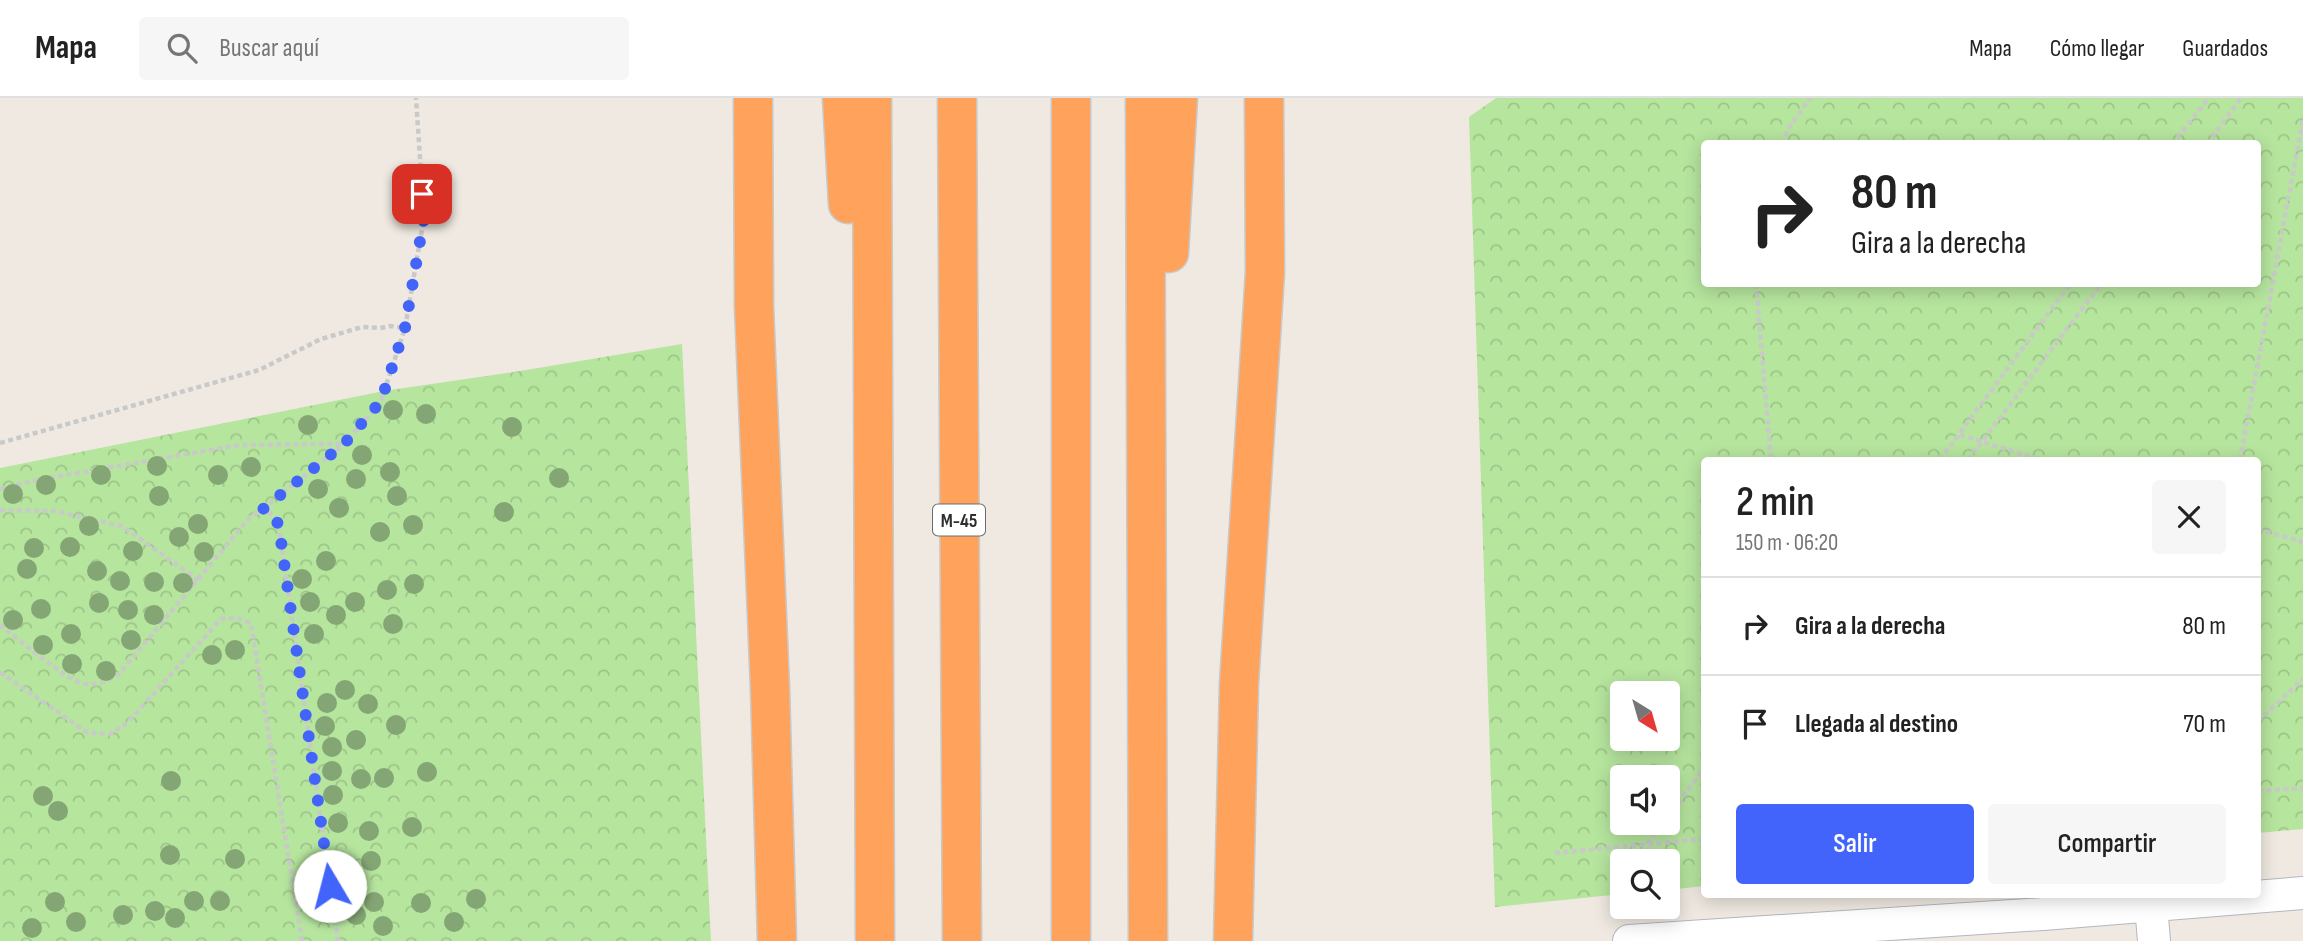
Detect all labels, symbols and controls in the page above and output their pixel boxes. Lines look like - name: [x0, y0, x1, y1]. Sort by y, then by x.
- search box: [139, 17, 629, 80]
- text: Mapa: [35, 28, 97, 68]
- icon: search: [163, 29, 201, 67]
- text: Buscar aquí: [219, 33, 319, 64]
- text: Mapa: [1969, 34, 2012, 63]
- text: Cómo llegar: [2050, 34, 2144, 63]
- text: Guardados: [2182, 34, 2268, 63]
- pin: [392, 164, 452, 224]
- text: 80 m: [1851, 164, 1938, 223]
- icon: right: [1736, 168, 1827, 259]
- icon: arrive: [403, 175, 441, 213]
- text: Gira a la derecha: [1851, 224, 2026, 263]
- text: 2 min: [1736, 477, 1815, 528]
- button: close: [2152, 480, 2226, 554]
- road number: M-45: [933, 504, 985, 536]
- text: 150 m · 06:20: [1736, 529, 1838, 557]
- icon: right: [1736, 607, 1774, 645]
- text: Gira a la derecha: [1795, 611, 1945, 642]
- text: 80 m: [2182, 611, 2226, 642]
- north arrow: [1610, 681, 1680, 751]
- map controls: [1610, 681, 1680, 919]
- icon: arrive: [1736, 705, 1774, 743]
- text: Llegada al destino: [1795, 709, 1958, 740]
- text: 70 m: [2183, 709, 2226, 740]
- button: sound: [1610, 765, 1680, 835]
- button: Salir: [1736, 804, 1974, 884]
- button: Compartir: [1988, 804, 2226, 884]
- position arrow: [293, 849, 367, 923]
- button: search: [1610, 849, 1680, 919]

